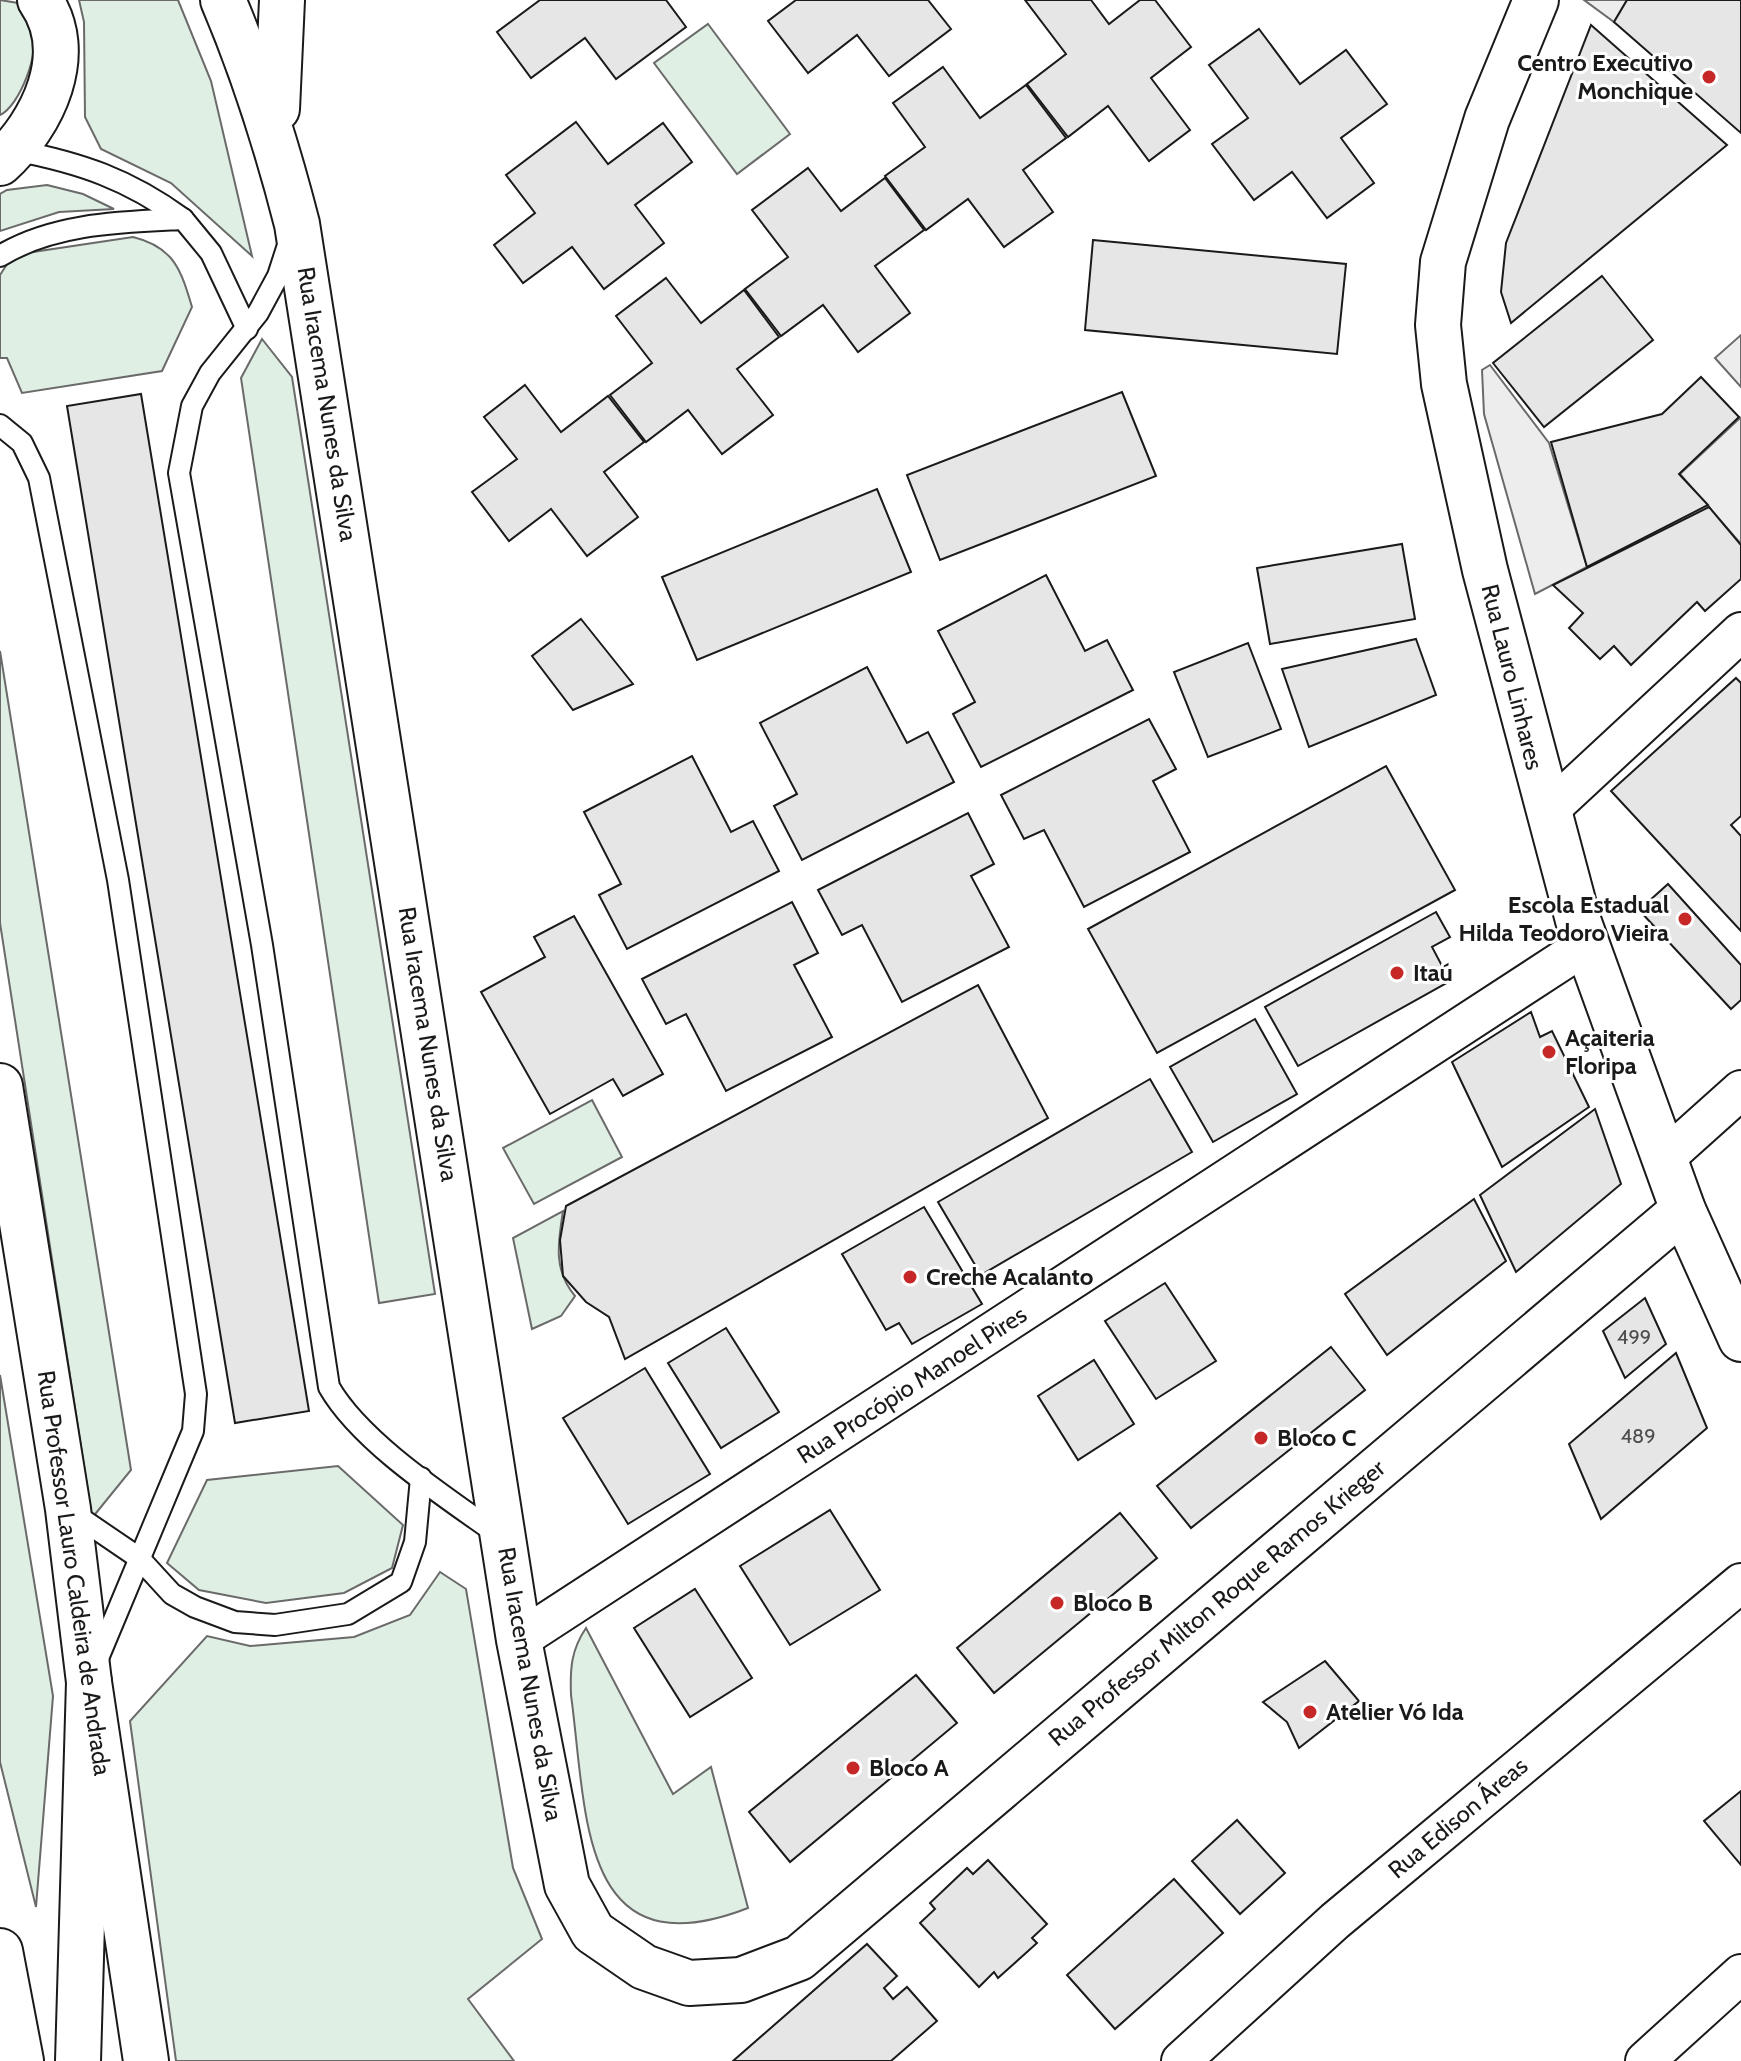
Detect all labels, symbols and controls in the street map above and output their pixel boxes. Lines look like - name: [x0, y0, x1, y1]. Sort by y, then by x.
- place label: Centro Executivo Monchique: [1517, 48, 1693, 105]
- marker: Centro Executivo Monchique: [1700, 68, 1718, 86]
- street label: Rua Iracema Nunes da Silva: [291, 265, 364, 544]
- street label: Rua Lauro Linhares: [1475, 581, 1550, 773]
- place label: Escola Estadual Hilda Teodoro Vieira: [1459, 890, 1669, 947]
- street label: Rua Iracema Nunes da Silva: [392, 905, 465, 1184]
- marker: Escola Estadual Hilda Teodoro Vieira: [1676, 910, 1694, 928]
- place label: Itaú: [1413, 958, 1453, 987]
- marker: Itaú: [1388, 964, 1406, 982]
- place label: Açaiteria Floripa: [1565, 1023, 1655, 1080]
- marker: Açaiteria Floripa: [1540, 1043, 1558, 1061]
- place label: Creche Acalanto: [926, 1262, 1094, 1291]
- marker: Creche Acalanto: [901, 1268, 919, 1286]
- street label: Rua Procópio Manoel Pires: [792, 1299, 1032, 1470]
- house number: 499: [1617, 1325, 1651, 1349]
- street label: Rua Professor Lauro Caldeira de Andrada: [32, 1369, 117, 1778]
- place label: Bloco C: [1277, 1423, 1356, 1452]
- house number: 489: [1620, 1424, 1656, 1448]
- marker: Bloco C: [1252, 1429, 1270, 1447]
- street label: Rua Professor Milton Roque Ramos Krieger: [1043, 1453, 1391, 1752]
- street label: Rua Iracema Nunes da Silva: [492, 1545, 569, 1824]
- place label: Bloco B: [1073, 1588, 1153, 1617]
- marker: Bloco B: [1048, 1594, 1066, 1612]
- place label: Atelier Vó Ida: [1326, 1697, 1464, 1726]
- marker: Atelier Vó Ida: [1301, 1703, 1319, 1721]
- street label: Rua Edison Áreas: [1382, 1751, 1533, 1884]
- place label: Bloco A: [869, 1753, 949, 1782]
- marker: Bloco A: [844, 1759, 862, 1777]

